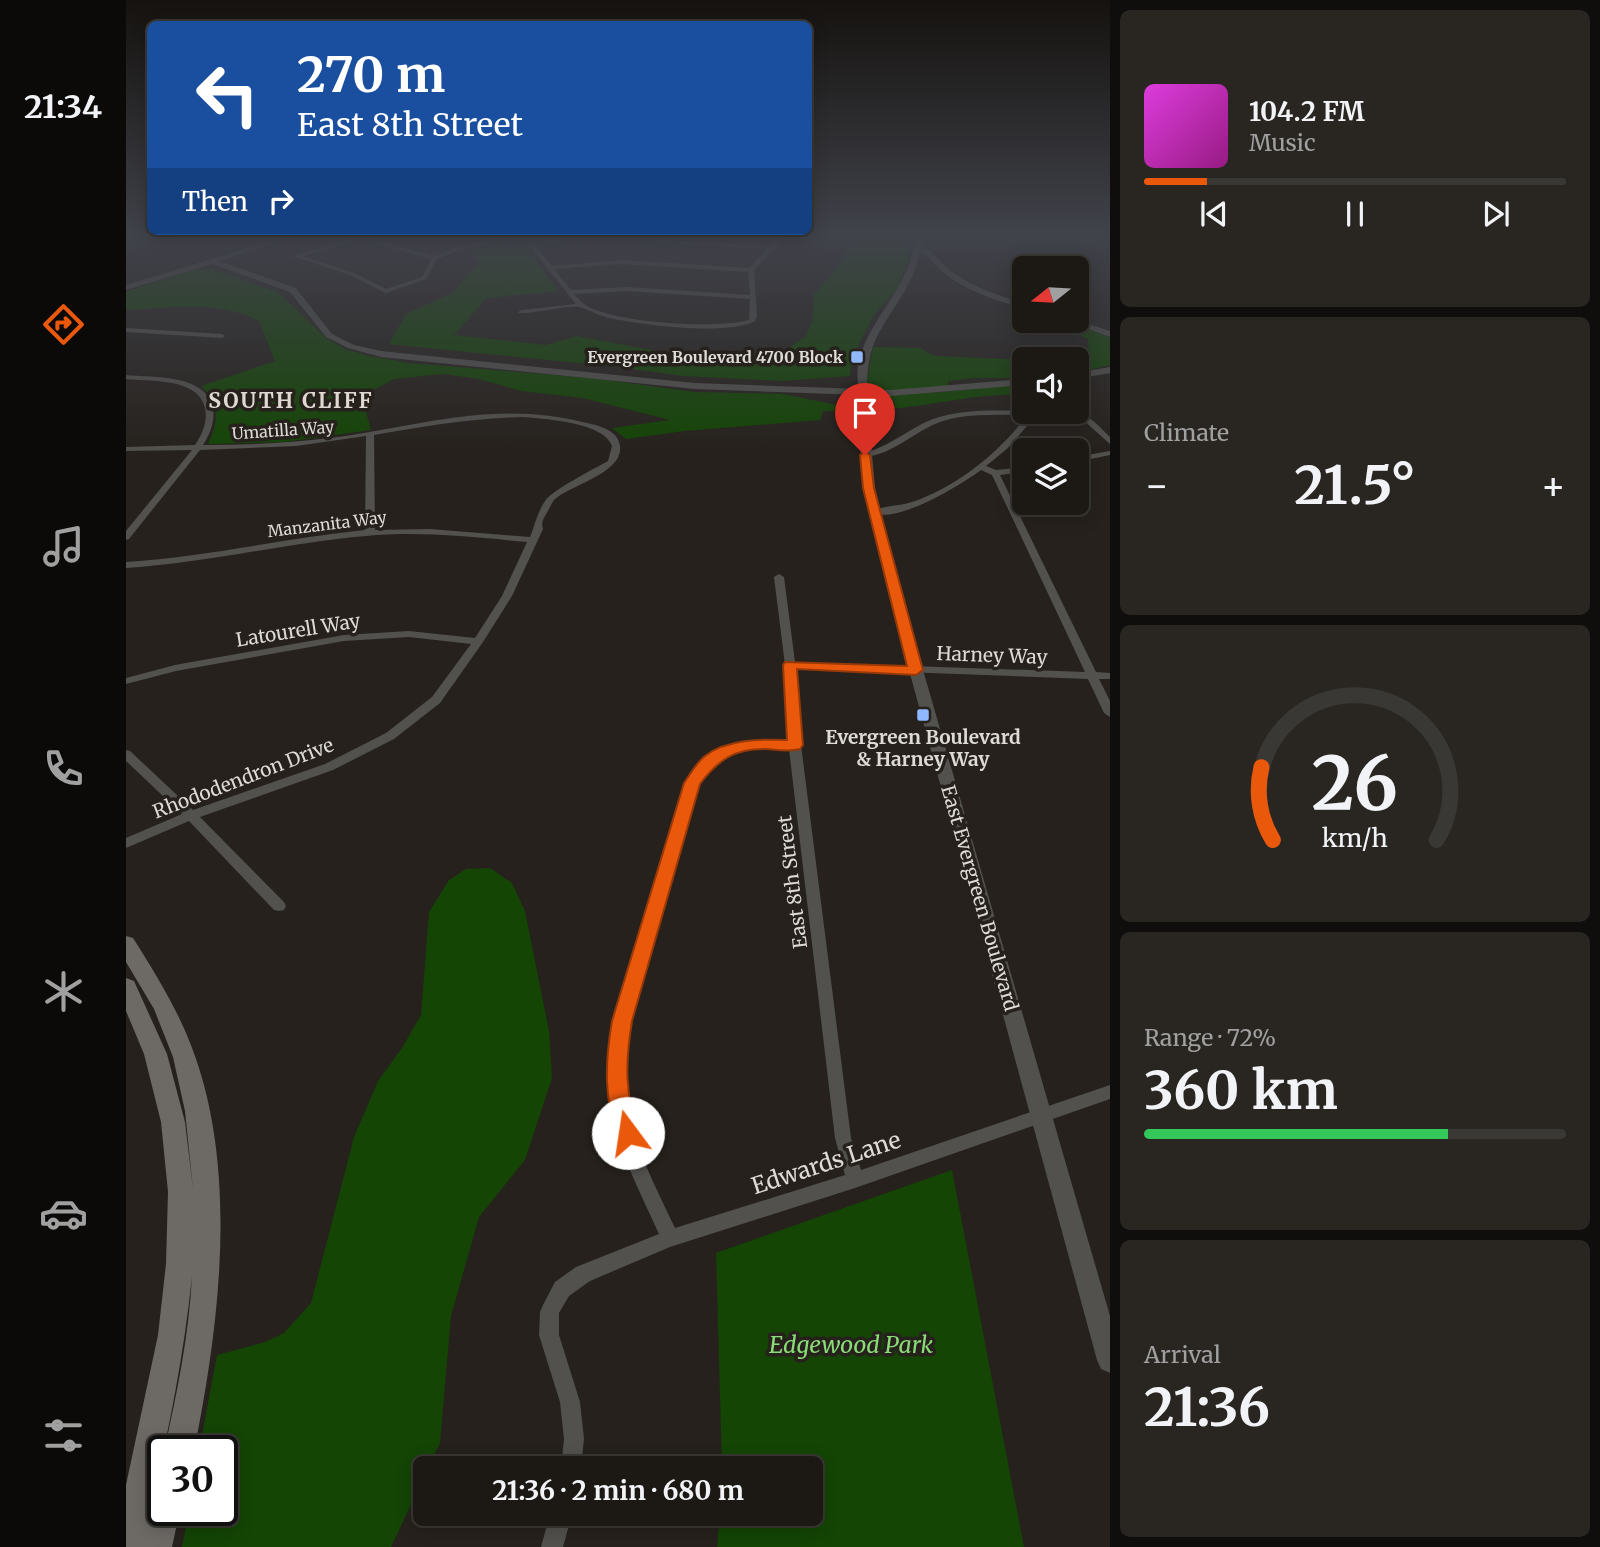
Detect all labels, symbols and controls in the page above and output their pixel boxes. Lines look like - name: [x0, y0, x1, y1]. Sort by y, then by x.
- text: 270 m: [297, 44, 445, 105]
- icon: left: [182, 49, 273, 140]
- text: 21:34: [24, 87, 102, 127]
- text: 104.2 FM: [1249, 95, 1365, 128]
- text: East 8th Street: [297, 105, 523, 145]
- text: Music: [1249, 128, 1316, 157]
- icon: right: [262, 182, 300, 220]
- text: Then: [182, 185, 248, 218]
- icon: previous: [1195, 195, 1233, 233]
- icon: pause: [1336, 195, 1374, 233]
- icon: next: [1477, 195, 1515, 233]
- north arrow: [1012, 256, 1088, 332]
- map controls: [1012, 256, 1089, 515]
- icon: directions: [39, 300, 88, 349]
- place label: Evergreen Boulevard 4700 Block: [587, 347, 844, 367]
- button: sound: [1012, 347, 1089, 424]
- marker: Evergreen Boulevard 4700 Block: [849, 349, 865, 365]
- pin: [835, 383, 895, 455]
- district label: SOUTH CLIFF: [208, 387, 374, 414]
- icon: arrive: [846, 394, 884, 432]
- street label: Umatilla Way: [231, 416, 336, 444]
- text: Climate: [1144, 418, 1229, 447]
- button: layers: [1012, 438, 1089, 515]
- text: 21.5°: [1294, 453, 1416, 518]
- text: −: [1144, 462, 1169, 509]
- text: +: [1541, 462, 1566, 509]
- street label: Manzanita Way: [266, 507, 388, 541]
- icon: music: [39, 522, 88, 571]
- street label: Latourell Way: [234, 608, 362, 652]
- street label: Harney Way: [936, 641, 1048, 669]
- marker: Evergreen Boulevard & Harney Way: [915, 707, 931, 723]
- place label: Evergreen Boulevard & Harney Way: [825, 725, 1021, 771]
- street label: Rhododendron Drive: [149, 732, 337, 824]
- text: 26: [1312, 738, 1398, 830]
- icon: phone: [39, 744, 88, 793]
- street label: East Evergreen Boulevard: [936, 782, 1024, 1014]
- street label: East 8th Street: [772, 813, 812, 950]
- text: km/h: [1322, 821, 1388, 853]
- icon: climate: [39, 967, 88, 1016]
- text: Range · 72%: [1144, 1023, 1276, 1052]
- text: 360 km: [1144, 1058, 1338, 1123]
- position arrow: [591, 1096, 665, 1170]
- street label: Edwards Lane: [748, 1125, 904, 1200]
- icon: car: [39, 1189, 88, 1238]
- park label: Edgewood Park: [769, 1330, 933, 1359]
- text: Arrival: [1144, 1340, 1221, 1369]
- text: 21:36: [1144, 1375, 1270, 1440]
- icon: filters: [39, 1411, 88, 1460]
- speed limit sign: 30: [147, 1435, 238, 1526]
- text: 21:36 · 2 min · 680 m: [492, 1474, 744, 1507]

